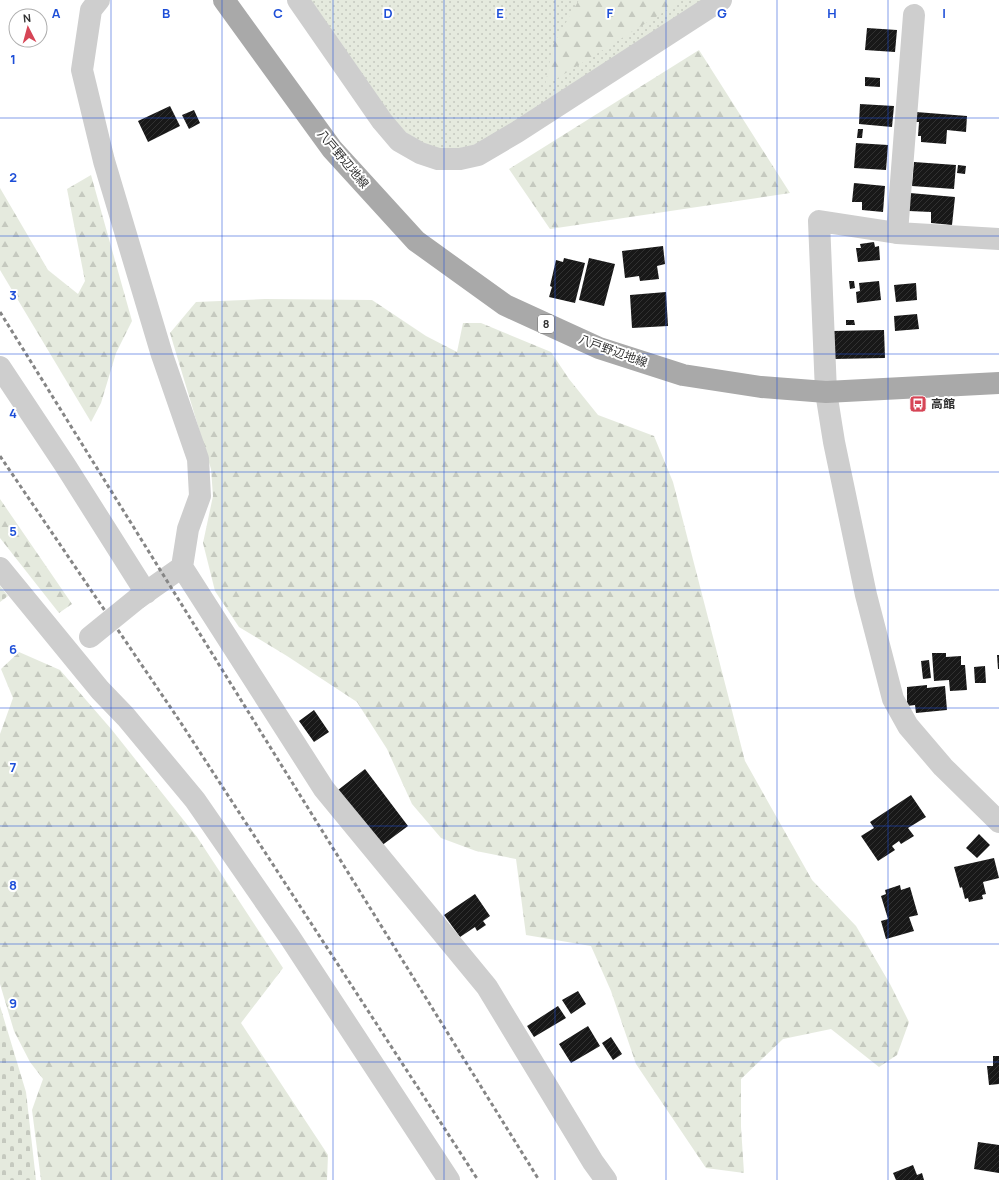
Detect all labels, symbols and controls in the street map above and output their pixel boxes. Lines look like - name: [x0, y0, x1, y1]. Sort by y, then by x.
- text: A: [52, 4, 61, 22]
- text: B: [162, 4, 170, 22]
- text: C: [273, 4, 283, 22]
- text: D: [383, 4, 393, 22]
- text: E: [496, 4, 504, 22]
- text: F: [607, 4, 614, 22]
- text: G: [717, 4, 727, 22]
- text: H: [827, 4, 837, 22]
- text: I: [942, 4, 946, 22]
- north arrow: [8, 8, 48, 48]
- text: N: [22, 10, 32, 25]
- text: 1: [10, 50, 16, 68]
- street label: 八戸野辺地線: [314, 126, 373, 192]
- text: 2: [9, 168, 17, 186]
- text: 3: [9, 286, 17, 304]
- road number: 8: [538, 315, 554, 333]
- street label: 八戸野辺地線: [576, 330, 650, 371]
- bus stop icon: 高館: [908, 394, 928, 414]
- place label: 高館: [931, 395, 955, 412]
- text: 4: [9, 404, 17, 422]
- text: 5: [9, 522, 17, 540]
- text: 6: [9, 640, 17, 658]
- text: 7: [10, 758, 17, 776]
- text: 8: [9, 876, 17, 894]
- text: 9: [9, 994, 17, 1012]

